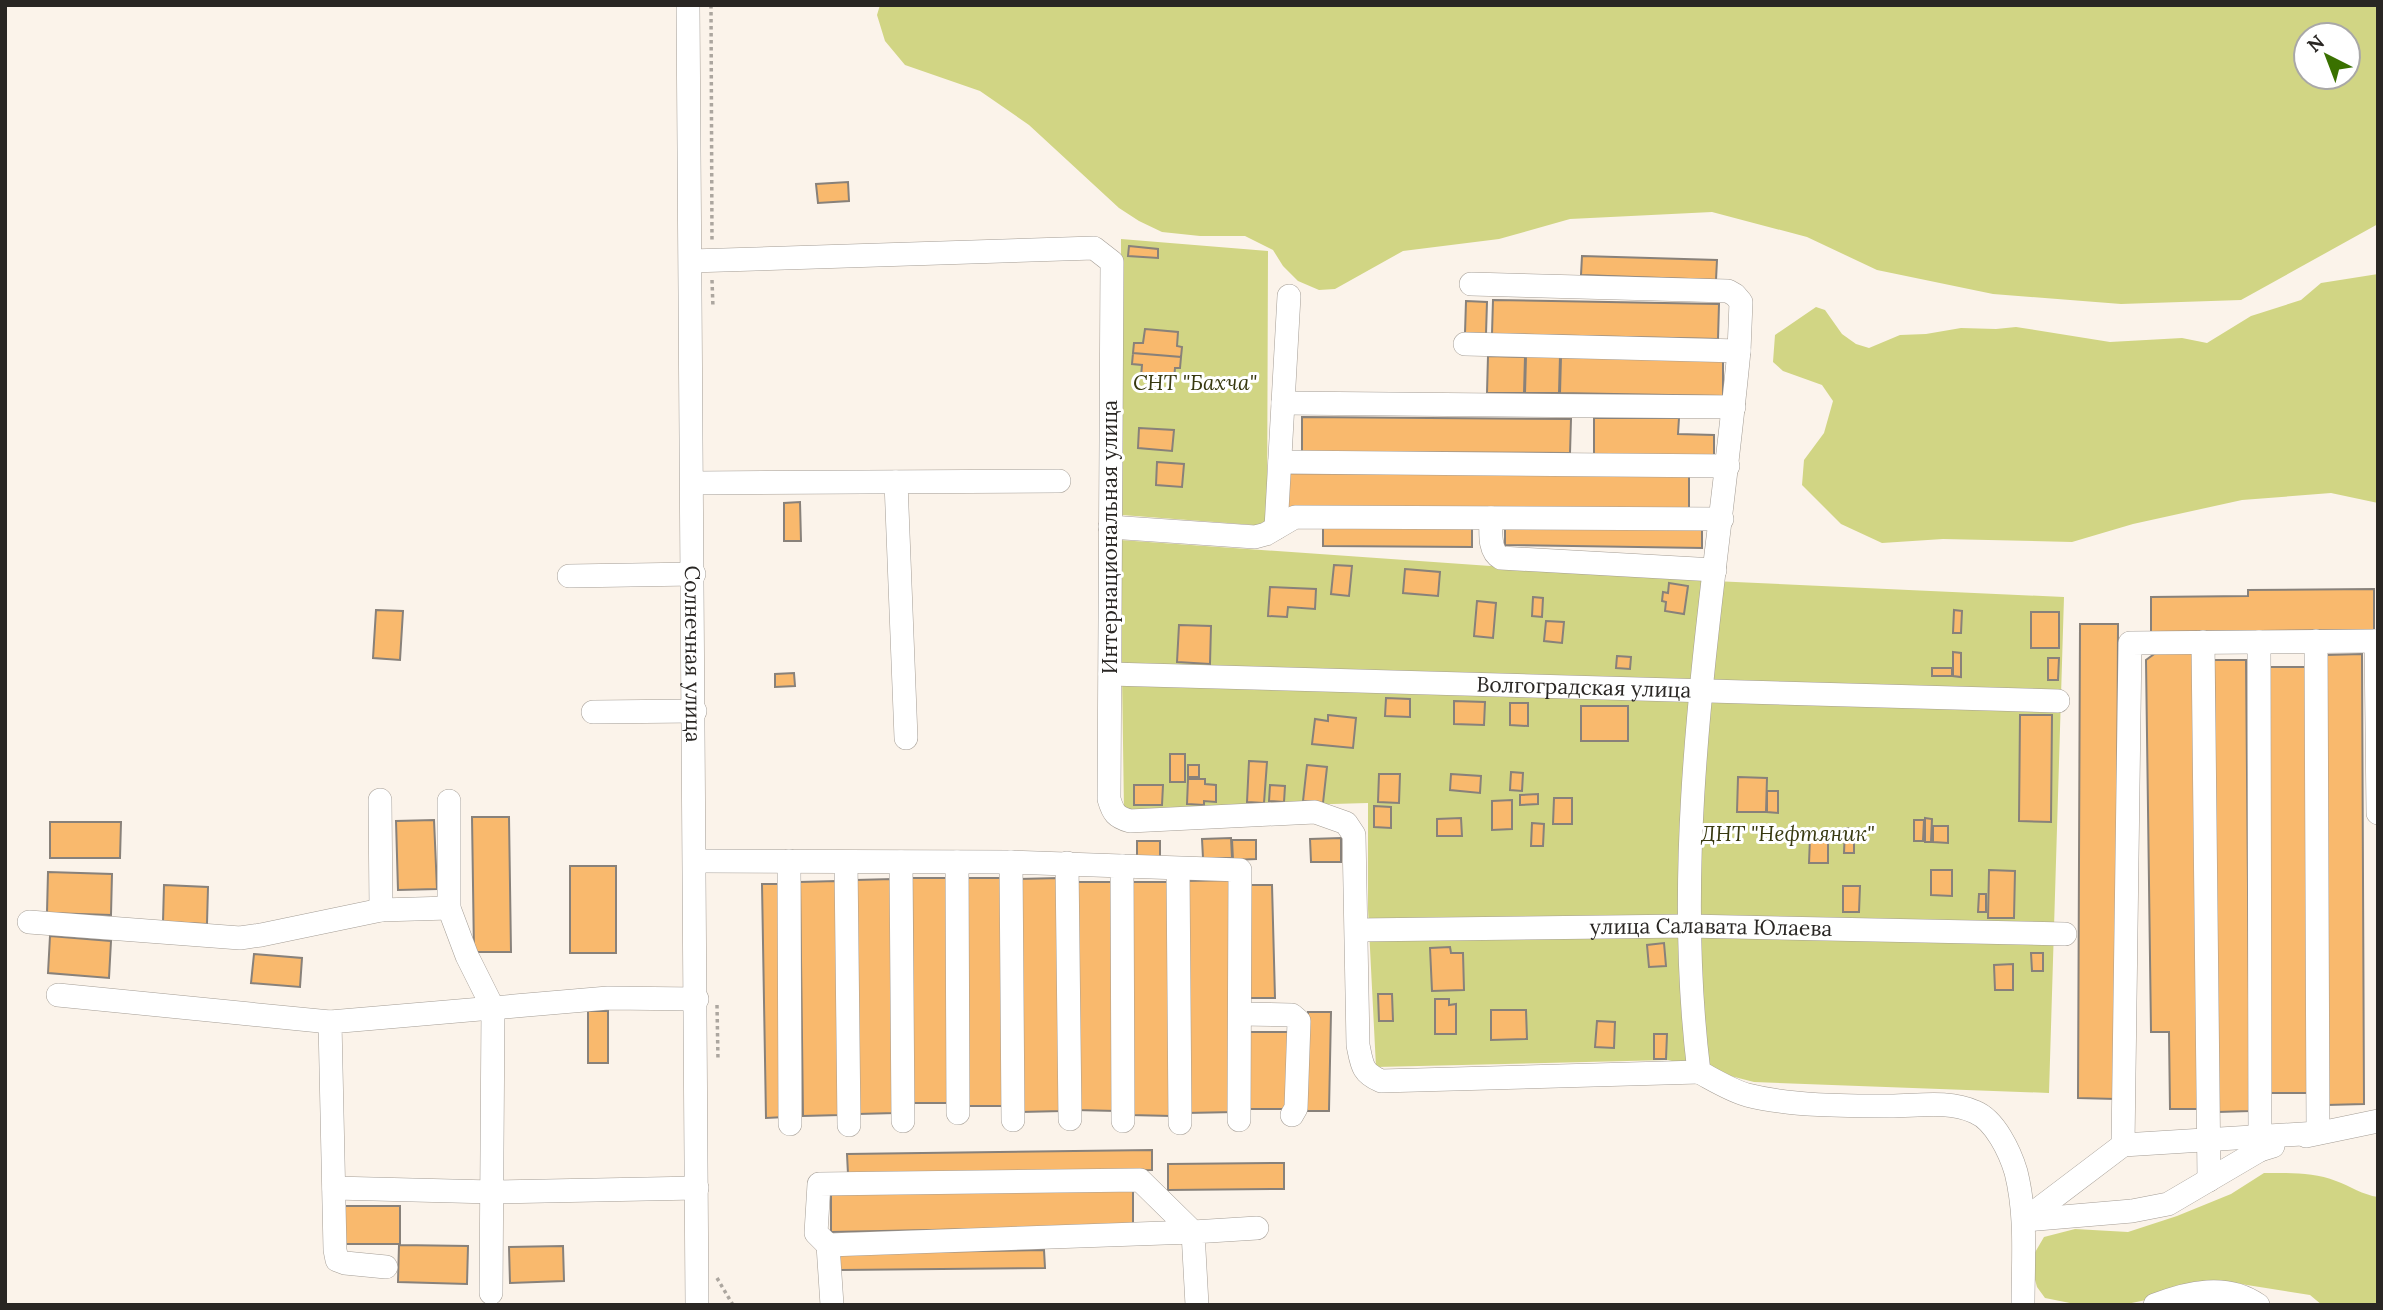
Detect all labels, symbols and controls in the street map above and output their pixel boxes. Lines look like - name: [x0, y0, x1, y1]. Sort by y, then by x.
- north arrow: [2292, 21, 2362, 91]
- text: N: [2302, 29, 2329, 57]
- park label: СНТ "Бахча": [1133, 369, 1257, 396]
- street label: Интернациональная улица: [1096, 400, 1123, 674]
- street label: Солнечная улица: [679, 565, 707, 743]
- street label: Волгоградская улица: [1476, 670, 1692, 704]
- park label: ДНТ "Нефтяник": [1701, 820, 1874, 847]
- street label: улица Салавата Юлаева: [1590, 912, 1833, 942]

